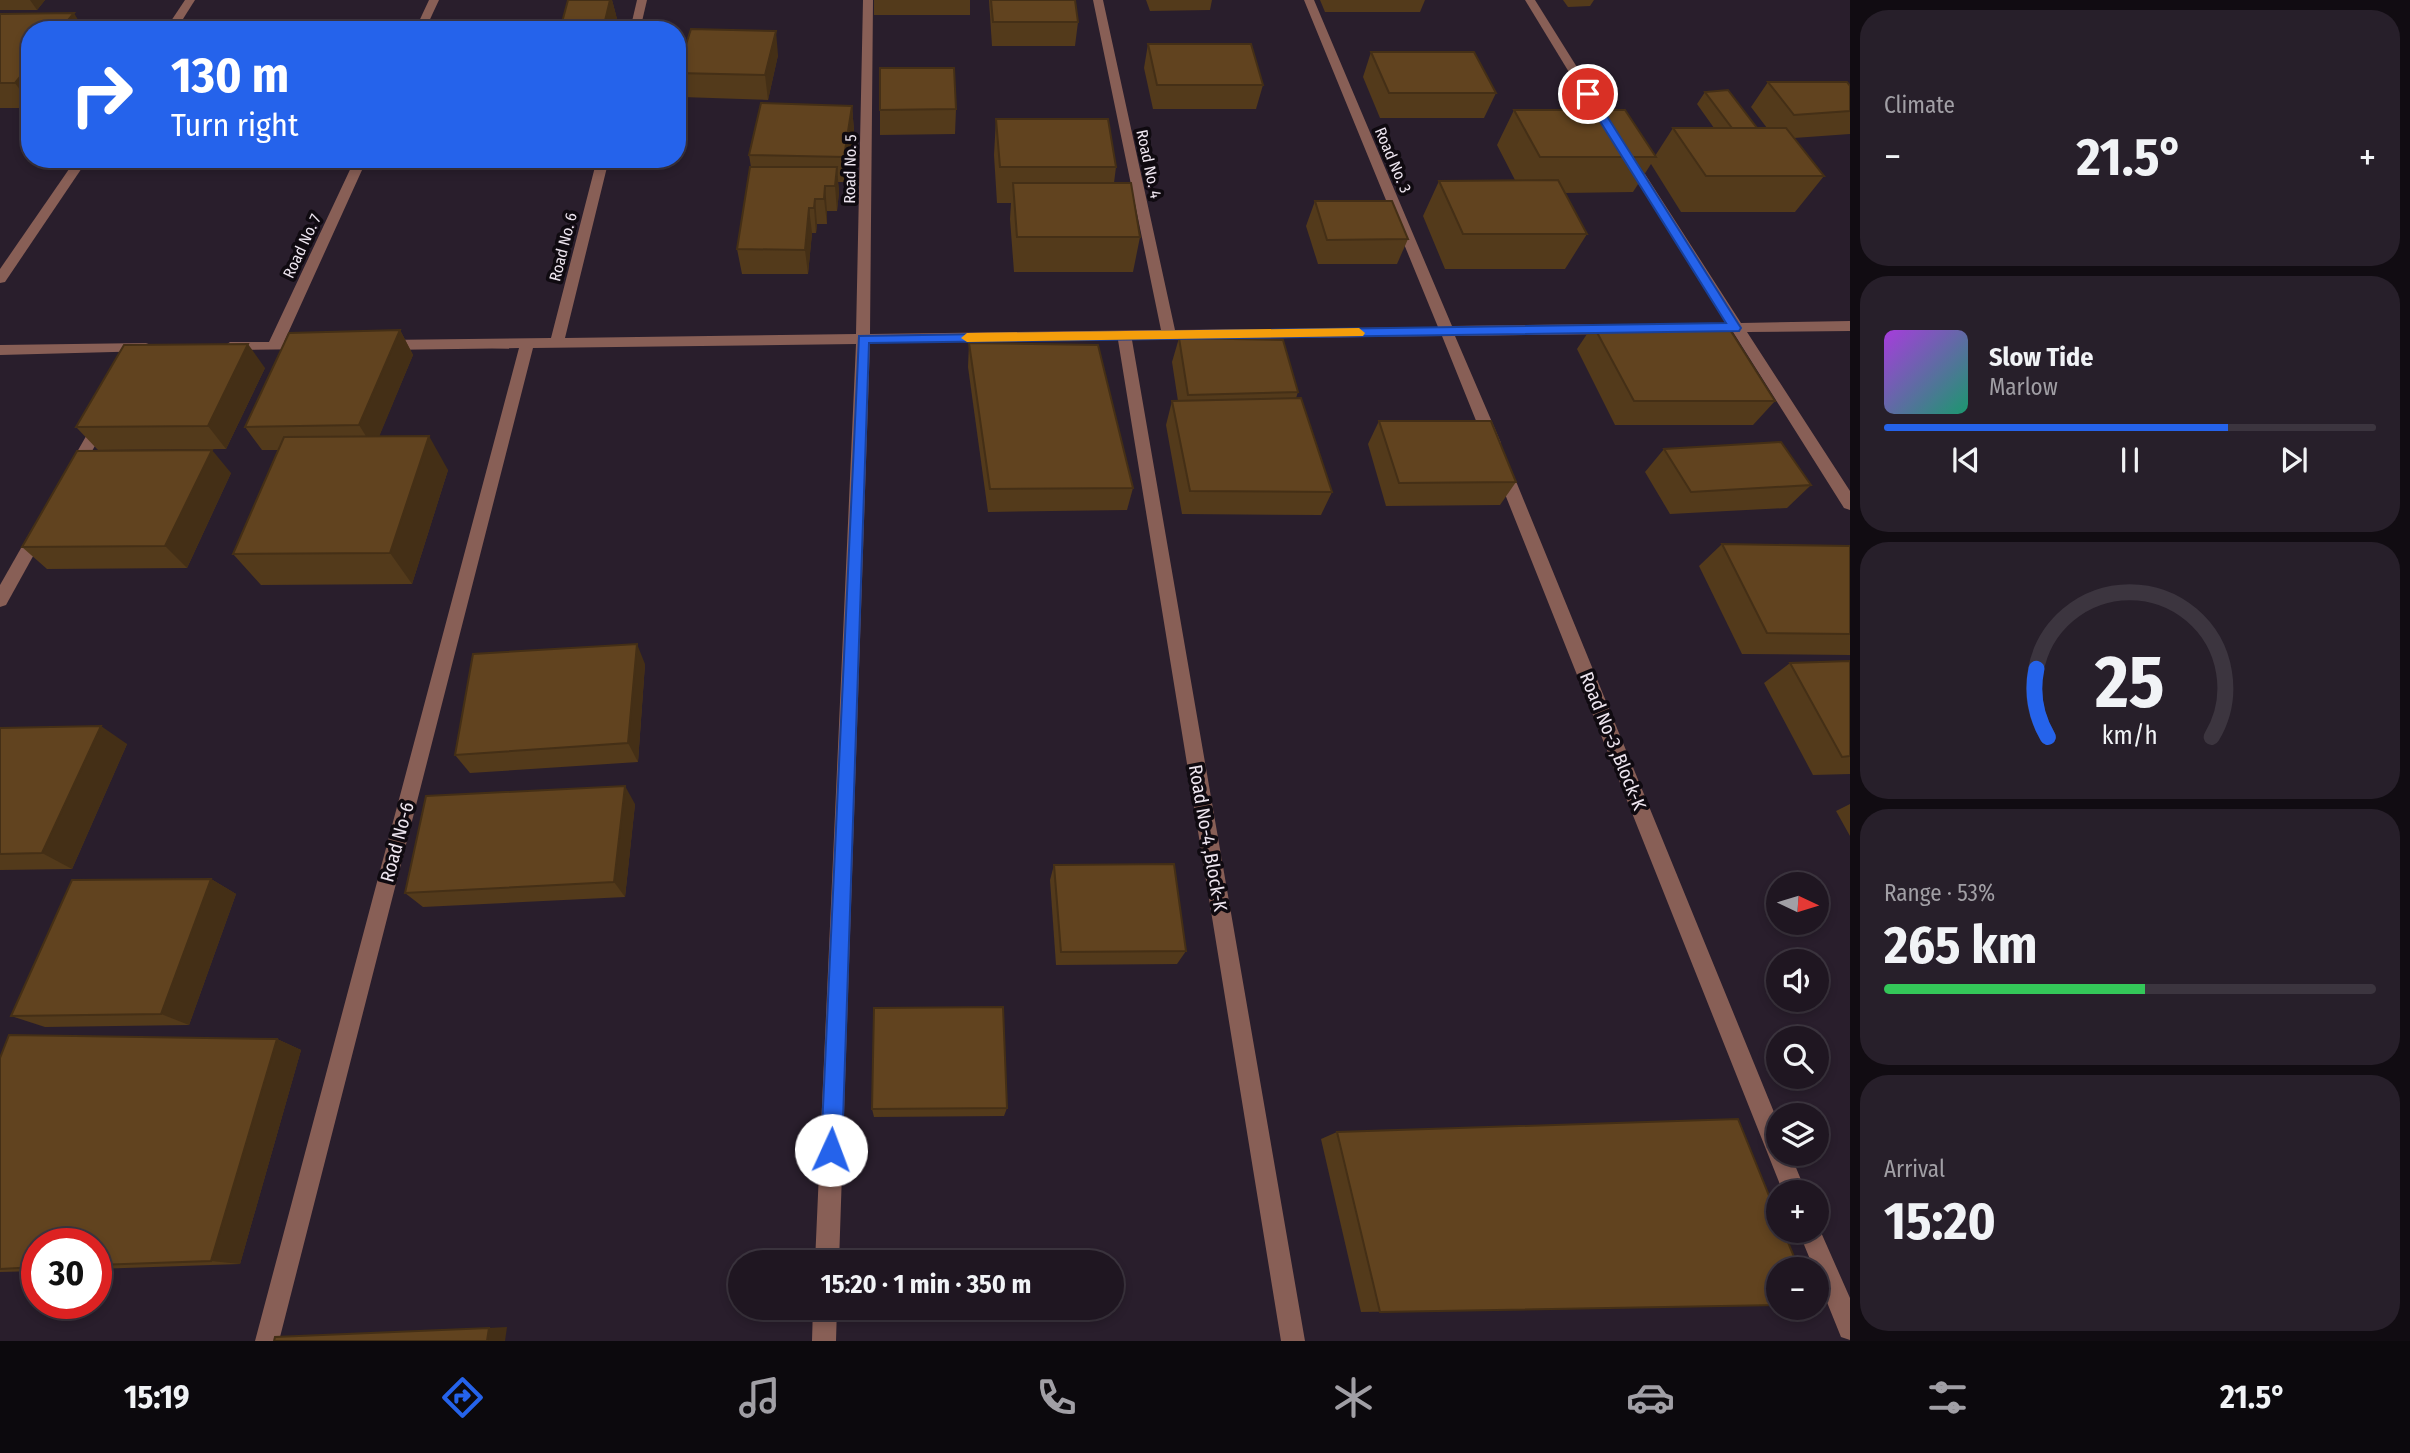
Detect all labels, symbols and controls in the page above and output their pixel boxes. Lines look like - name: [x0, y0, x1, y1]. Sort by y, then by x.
- text: 130 m: [171, 46, 289, 105]
- icon: right: [56, 49, 147, 140]
- pin: [1558, 64, 1618, 124]
- icon: arrive: [1569, 75, 1607, 113]
- text: Climate: [1884, 91, 1955, 119]
- text: Turn right: [171, 106, 298, 144]
- street label: Road No. 3: [1371, 124, 1415, 196]
- text: 21.5°: [2076, 126, 2183, 189]
- street label: Road No. 4: [1132, 128, 1166, 200]
- street label: Road No. 5: [840, 134, 860, 204]
- text: −: [1884, 134, 1901, 180]
- text: +: [2359, 134, 2376, 180]
- street label: Road No. 7: [279, 210, 325, 281]
- street label: Road No. 6: [545, 211, 581, 283]
- text: Slow Tide: [1989, 342, 2093, 373]
- text: Marlow: [1989, 373, 2058, 401]
- icon: previous: [1947, 441, 1985, 479]
- icon: pause: [2111, 441, 2149, 479]
- icon: next: [2275, 441, 2313, 479]
- text: 25: [2094, 639, 2165, 726]
- street label: Road No-3 ,Block-K: [1575, 669, 1652, 814]
- text: km/h: [2102, 720, 2158, 750]
- street label: Road No-4 ,Block-K: [1184, 763, 1232, 914]
- street label: Road No-6: [375, 800, 419, 884]
- north arrow: [1766, 872, 1829, 934]
- map controls: [1766, 872, 1829, 1320]
- text: Range · 53%: [1884, 879, 1995, 907]
- text: 265 km: [1884, 914, 2038, 977]
- button: sound: [1766, 949, 1829, 1012]
- button: search: [1766, 1026, 1829, 1089]
- button: layers: [1766, 1103, 1829, 1166]
- position arrow: [794, 1113, 868, 1187]
- text: Arrival: [1884, 1155, 1945, 1183]
- button: +: [1766, 1180, 1829, 1243]
- text: 15:20: [1884, 1190, 1996, 1253]
- speed limit sign: 30: [21, 1228, 112, 1319]
- button: −: [1766, 1257, 1829, 1320]
- text: 15:20 · 1 min · 350 m: [821, 1269, 1031, 1300]
- icon: directions: [438, 1373, 487, 1422]
- icon: music: [735, 1373, 784, 1422]
- icon: phone: [1032, 1373, 1081, 1422]
- icon: climate: [1329, 1373, 1378, 1422]
- icon: car: [1626, 1373, 1675, 1422]
- icon: filters: [1923, 1373, 1972, 1422]
- text: 15:19: [124, 1378, 190, 1416]
- text: 21.5°: [2220, 1378, 2286, 1416]

